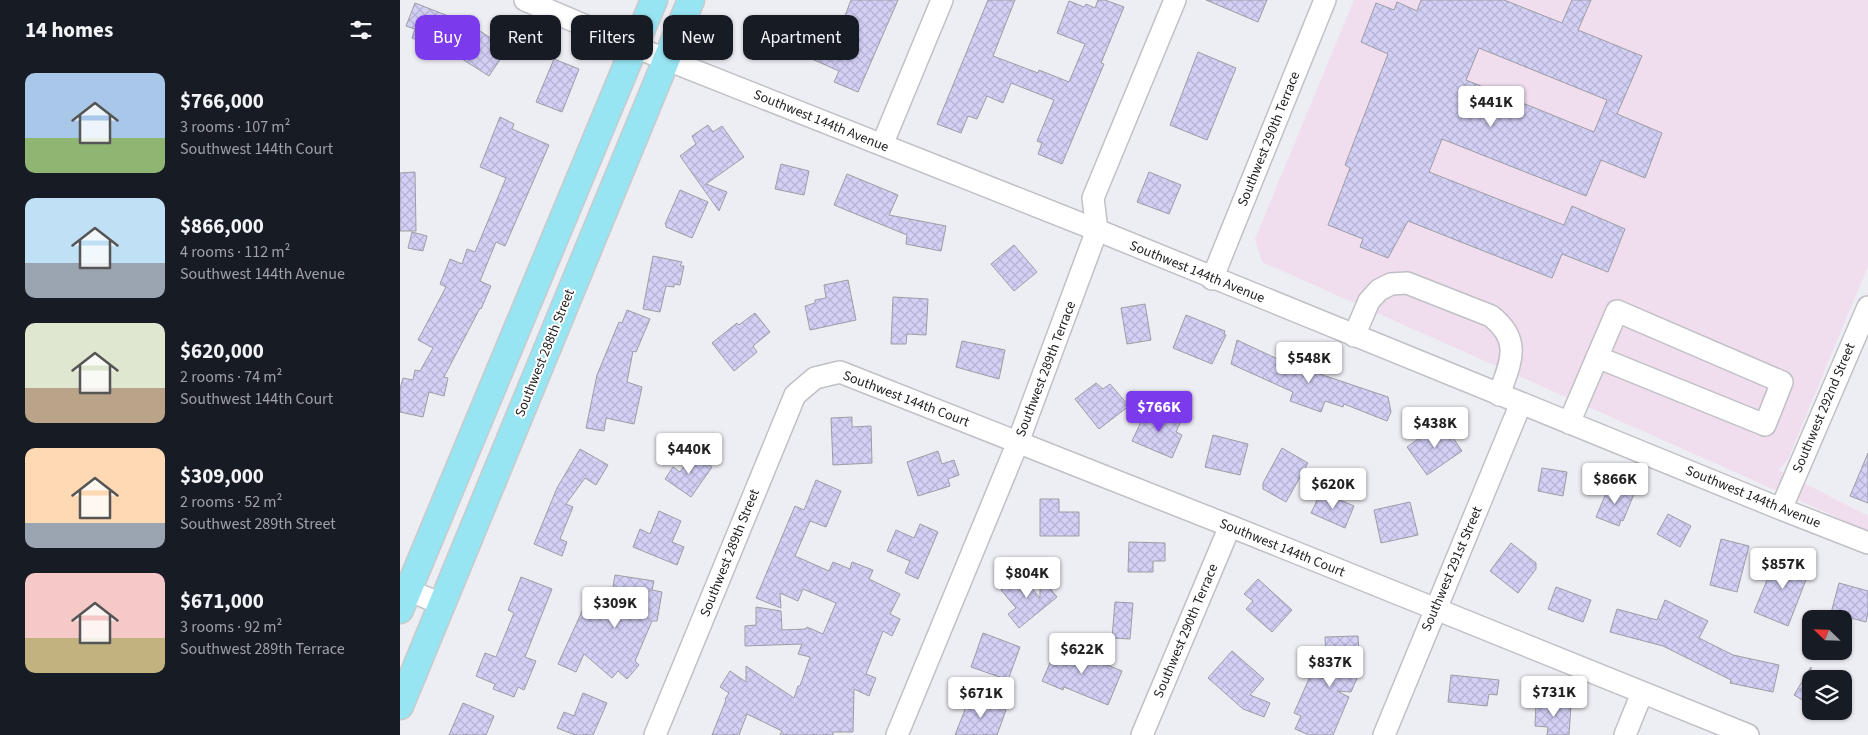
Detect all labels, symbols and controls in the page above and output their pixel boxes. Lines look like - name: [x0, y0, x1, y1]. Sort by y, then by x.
- text: 14 homes: [25, 15, 113, 45]
- chip: Buy: [415, 15, 480, 60]
- chip: Rent: [490, 15, 561, 60]
- chip: Filters: [571, 15, 653, 60]
- chip: New: [663, 15, 733, 60]
- chip: Apartment: [743, 15, 859, 60]
- icon: filters: [347, 16, 375, 44]
- street label: Southwest 290th Terrace: [1233, 68, 1305, 210]
- street label: Southwest 144th Avenue: [750, 85, 892, 157]
- text: $766,000: [180, 86, 264, 116]
- pin: $441K: [1456, 86, 1526, 128]
- text: $441K: [1469, 91, 1513, 113]
- icon: home: [65, 93, 125, 153]
- text: 3 rooms · 107 m²: [180, 116, 290, 138]
- text: Southwest 144th Court: [180, 138, 333, 160]
- text: $866,000: [180, 211, 264, 241]
- icon: home: [65, 218, 125, 278]
- street label: Southwest 144th Avenue: [1126, 236, 1268, 308]
- text: 4 rooms · 112 m²: [180, 241, 290, 263]
- text: Southwest 144th Avenue: [180, 263, 345, 285]
- street label: Southwest 288th Street: [510, 286, 580, 420]
- street label: Southwest 289th Terrace: [1011, 298, 1081, 440]
- text: $620,000: [180, 336, 264, 366]
- street label: Southwest 292nd Street: [1788, 340, 1861, 476]
- pin: $548K: [1274, 342, 1344, 384]
- icon: home: [65, 343, 125, 403]
- text: $548K: [1287, 347, 1331, 369]
- text: 2 rooms · 74 m²: [180, 366, 282, 388]
- street label: Southwest 144th Court: [840, 366, 972, 432]
- text: Southwest 144th Court: [180, 388, 333, 410]
- pin: $766K: [1124, 390, 1194, 433]
- text: $766K: [1137, 396, 1181, 418]
- pin: $438K: [1400, 406, 1470, 449]
- text: $438K: [1413, 412, 1457, 434]
- pin: $440K: [654, 432, 724, 475]
- text: $440K: [667, 438, 711, 460]
- text: $309,000: [180, 461, 264, 491]
- street label: Southwest 144th Avenue: [1682, 461, 1824, 533]
- pin: $866K: [1580, 462, 1650, 505]
- icon: home: [65, 468, 125, 528]
- pin: $620K: [1298, 468, 1368, 510]
- text: $866K: [1593, 468, 1637, 490]
- text: $620K: [1311, 473, 1355, 495]
- street label: Southwest 289th Street: [695, 486, 765, 620]
- text: 2 rooms · 52 m²: [180, 491, 282, 513]
- street label: Southwest 291st Street: [1417, 503, 1488, 635]
- text: Southwest 289th Street: [180, 513, 336, 535]
- street label: Southwest 144th Court: [1216, 514, 1348, 582]
- pin: $857K: [1748, 548, 1818, 590]
- text: $857K: [1761, 553, 1805, 575]
- pin: $804K: [992, 556, 1062, 599]
- street label: Southwest 290th Terrace: [1149, 561, 1223, 701]
- text: $804K: [1005, 562, 1049, 584]
- text: $671,000: [180, 586, 264, 616]
- pin: $309K: [580, 586, 650, 629]
- text: $309K: [593, 592, 637, 614]
- icon: home: [65, 593, 125, 653]
- north arrow: [1802, 610, 1852, 660]
- map controls: [1802, 610, 1852, 720]
- text: 3 rooms · 92 m²: [180, 616, 282, 638]
- pin: $622K: [1047, 632, 1117, 675]
- text: Southwest 289th Terrace: [180, 638, 345, 660]
- text: $622K: [1060, 638, 1104, 660]
- pin: $837K: [1295, 646, 1365, 688]
- text: $837K: [1308, 651, 1352, 673]
- button: layers: [1802, 670, 1852, 720]
- pin: $671K: [946, 676, 1016, 719]
- pin: $731K: [1519, 676, 1589, 718]
- text: $731K: [1532, 681, 1576, 703]
- text: $671K: [959, 682, 1003, 704]

